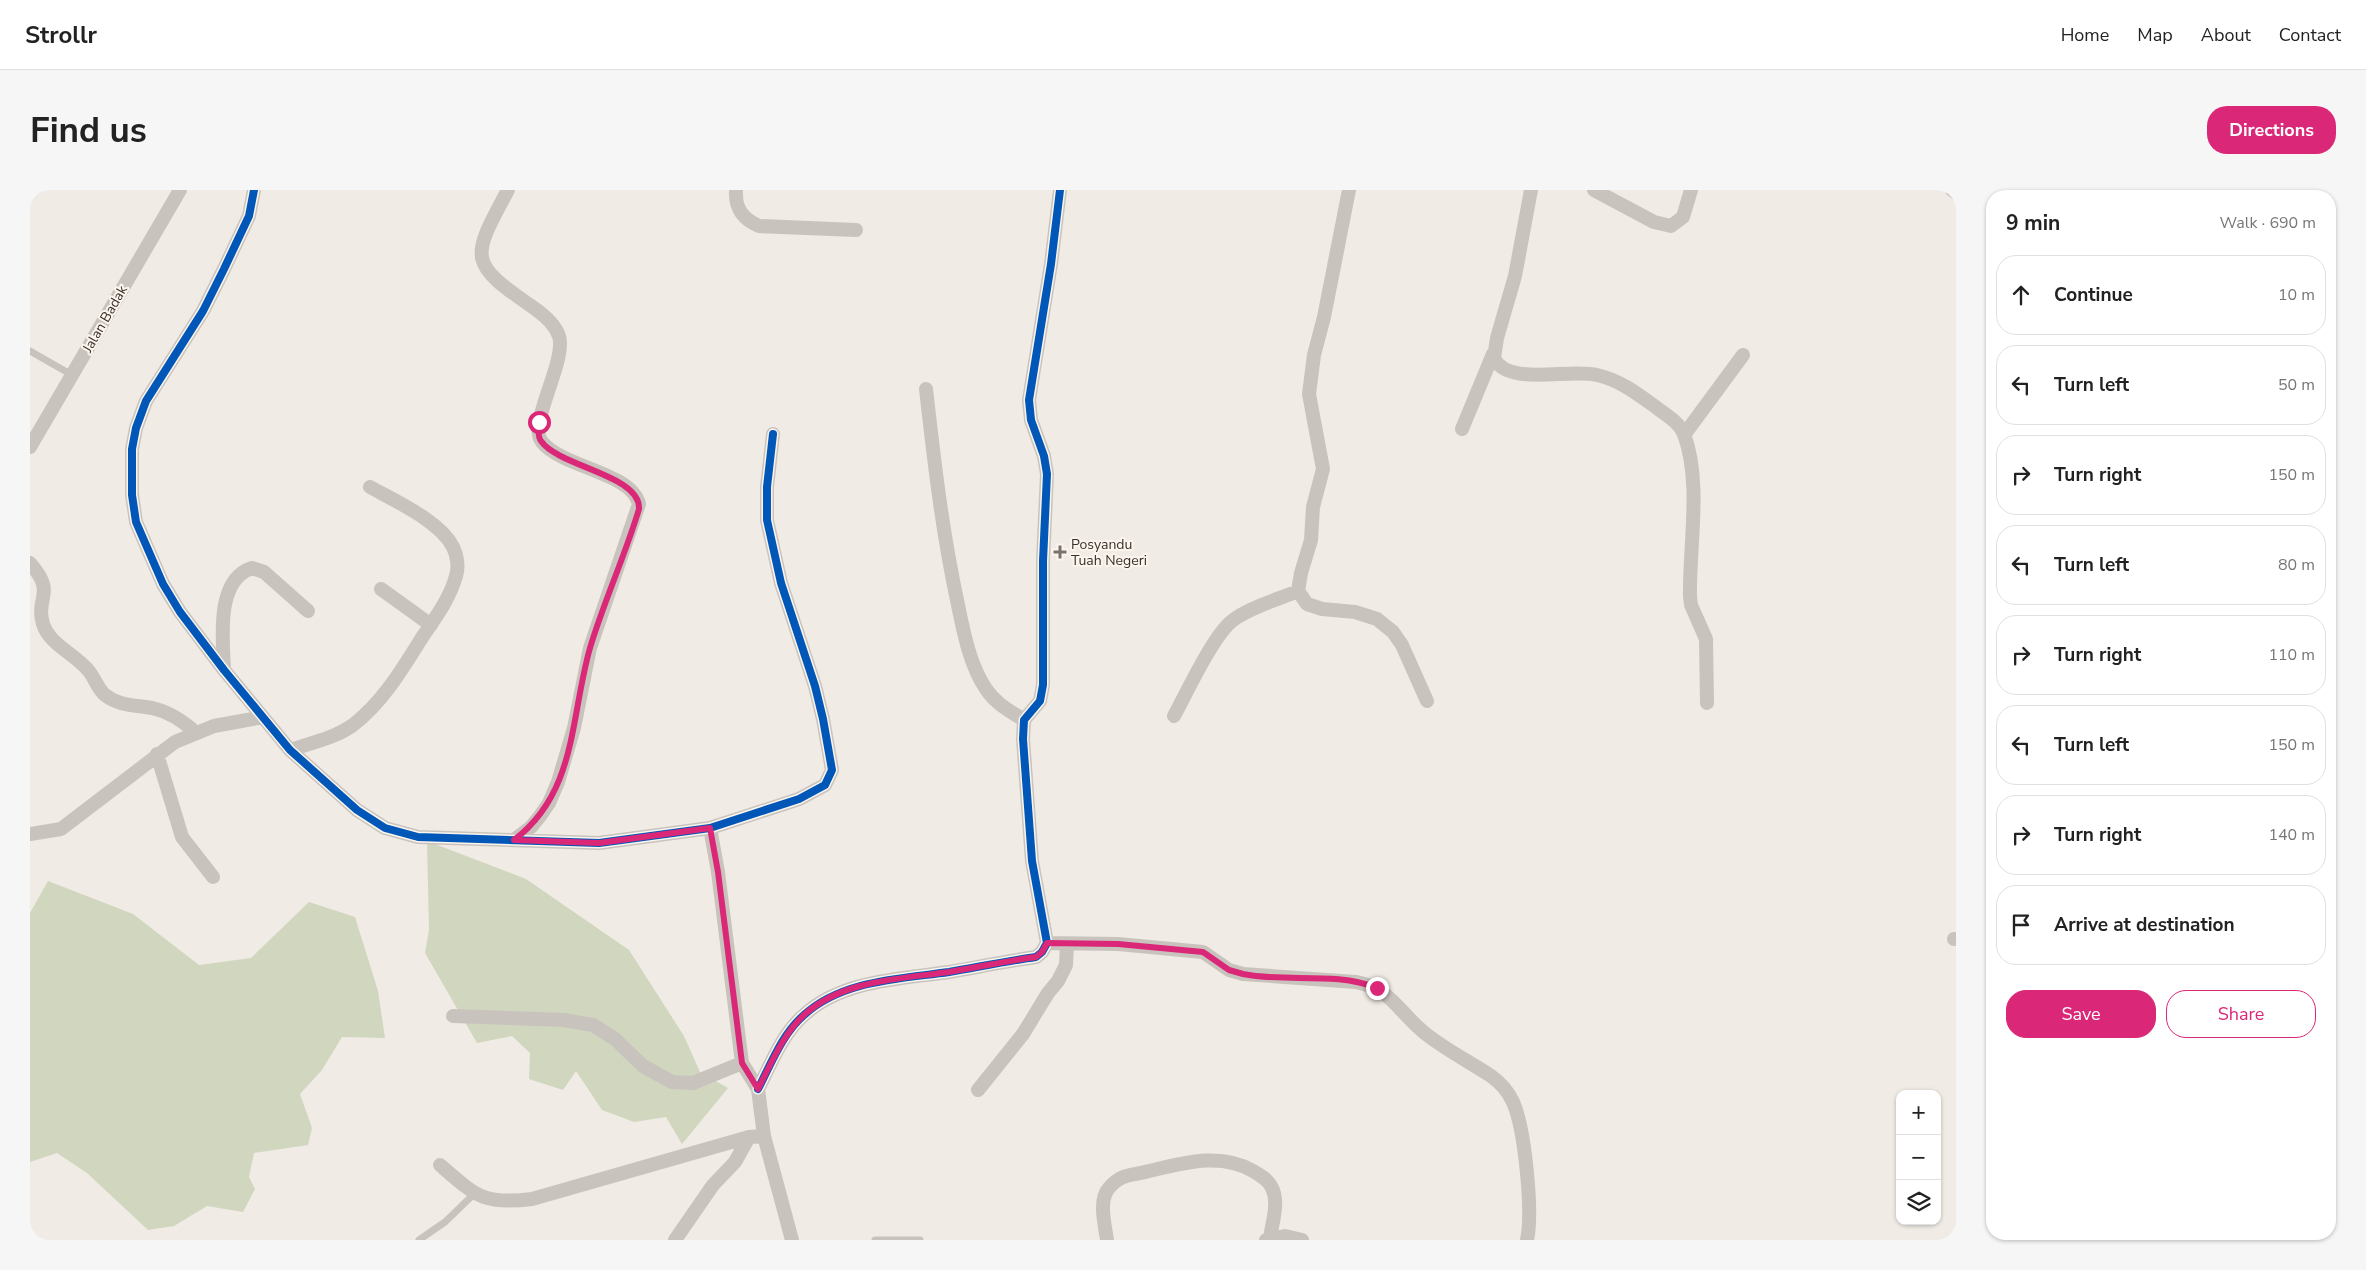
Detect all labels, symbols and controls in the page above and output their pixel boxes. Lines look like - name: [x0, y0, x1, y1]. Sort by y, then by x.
- text: Strollr: [25, 19, 97, 51]
- text: Home: [2061, 23, 2109, 47]
- text: Map: [2137, 23, 2173, 47]
- text: About: [2201, 23, 2251, 47]
- text: Contact: [2279, 23, 2341, 47]
- button: Directions: [2207, 106, 2336, 154]
- text: Find us: [30, 107, 147, 154]
- text: 9 min: [2006, 209, 2060, 237]
- text: Walk · 690 m: [2220, 212, 2316, 234]
- street label: Jalan Badak: [78, 281, 132, 357]
- icon: ahead: [2007, 281, 2035, 309]
- text: Continue: [2054, 282, 2133, 308]
- text: 10 m: [2278, 284, 2315, 306]
- icon: left: [2007, 371, 2035, 399]
- text: Turn left: [2054, 372, 2129, 398]
- text: 50 m: [2278, 374, 2315, 396]
- route start: [528, 411, 551, 434]
- icon: right: [2007, 461, 2035, 489]
- text: Turn right: [2054, 462, 2141, 488]
- text: 150 m: [2268, 464, 2315, 486]
- place label: Posyandu Tuah Negeri: [1071, 535, 1147, 570]
- marker: Posyandu Tuah Negeri: [1053, 545, 1067, 559]
- icon: left: [2007, 551, 2035, 579]
- text: Turn left: [2054, 552, 2129, 578]
- text: 80 m: [2278, 554, 2315, 576]
- icon: right: [2007, 641, 2035, 669]
- text: Turn right: [2054, 642, 2141, 668]
- text: 110 m: [2268, 644, 2315, 666]
- icon: left: [2007, 731, 2035, 759]
- text: Turn left: [2054, 732, 2129, 758]
- text: 150 m: [2268, 734, 2315, 756]
- icon: right: [2007, 821, 2035, 849]
- text: Turn right: [2054, 822, 2141, 848]
- text: 140 m: [2268, 824, 2315, 846]
- icon: arrive: [2007, 911, 2035, 939]
- text: Arrive at destination: [2054, 912, 2235, 938]
- route end: [1366, 977, 1389, 1000]
- button: Save: [2006, 990, 2156, 1038]
- button: Share: [2166, 990, 2316, 1038]
- map controls: [1896, 1090, 1941, 1225]
- button: +: [1896, 1090, 1941, 1135]
- button: −: [1896, 1135, 1941, 1180]
- button: layers: [1896, 1180, 1941, 1225]

